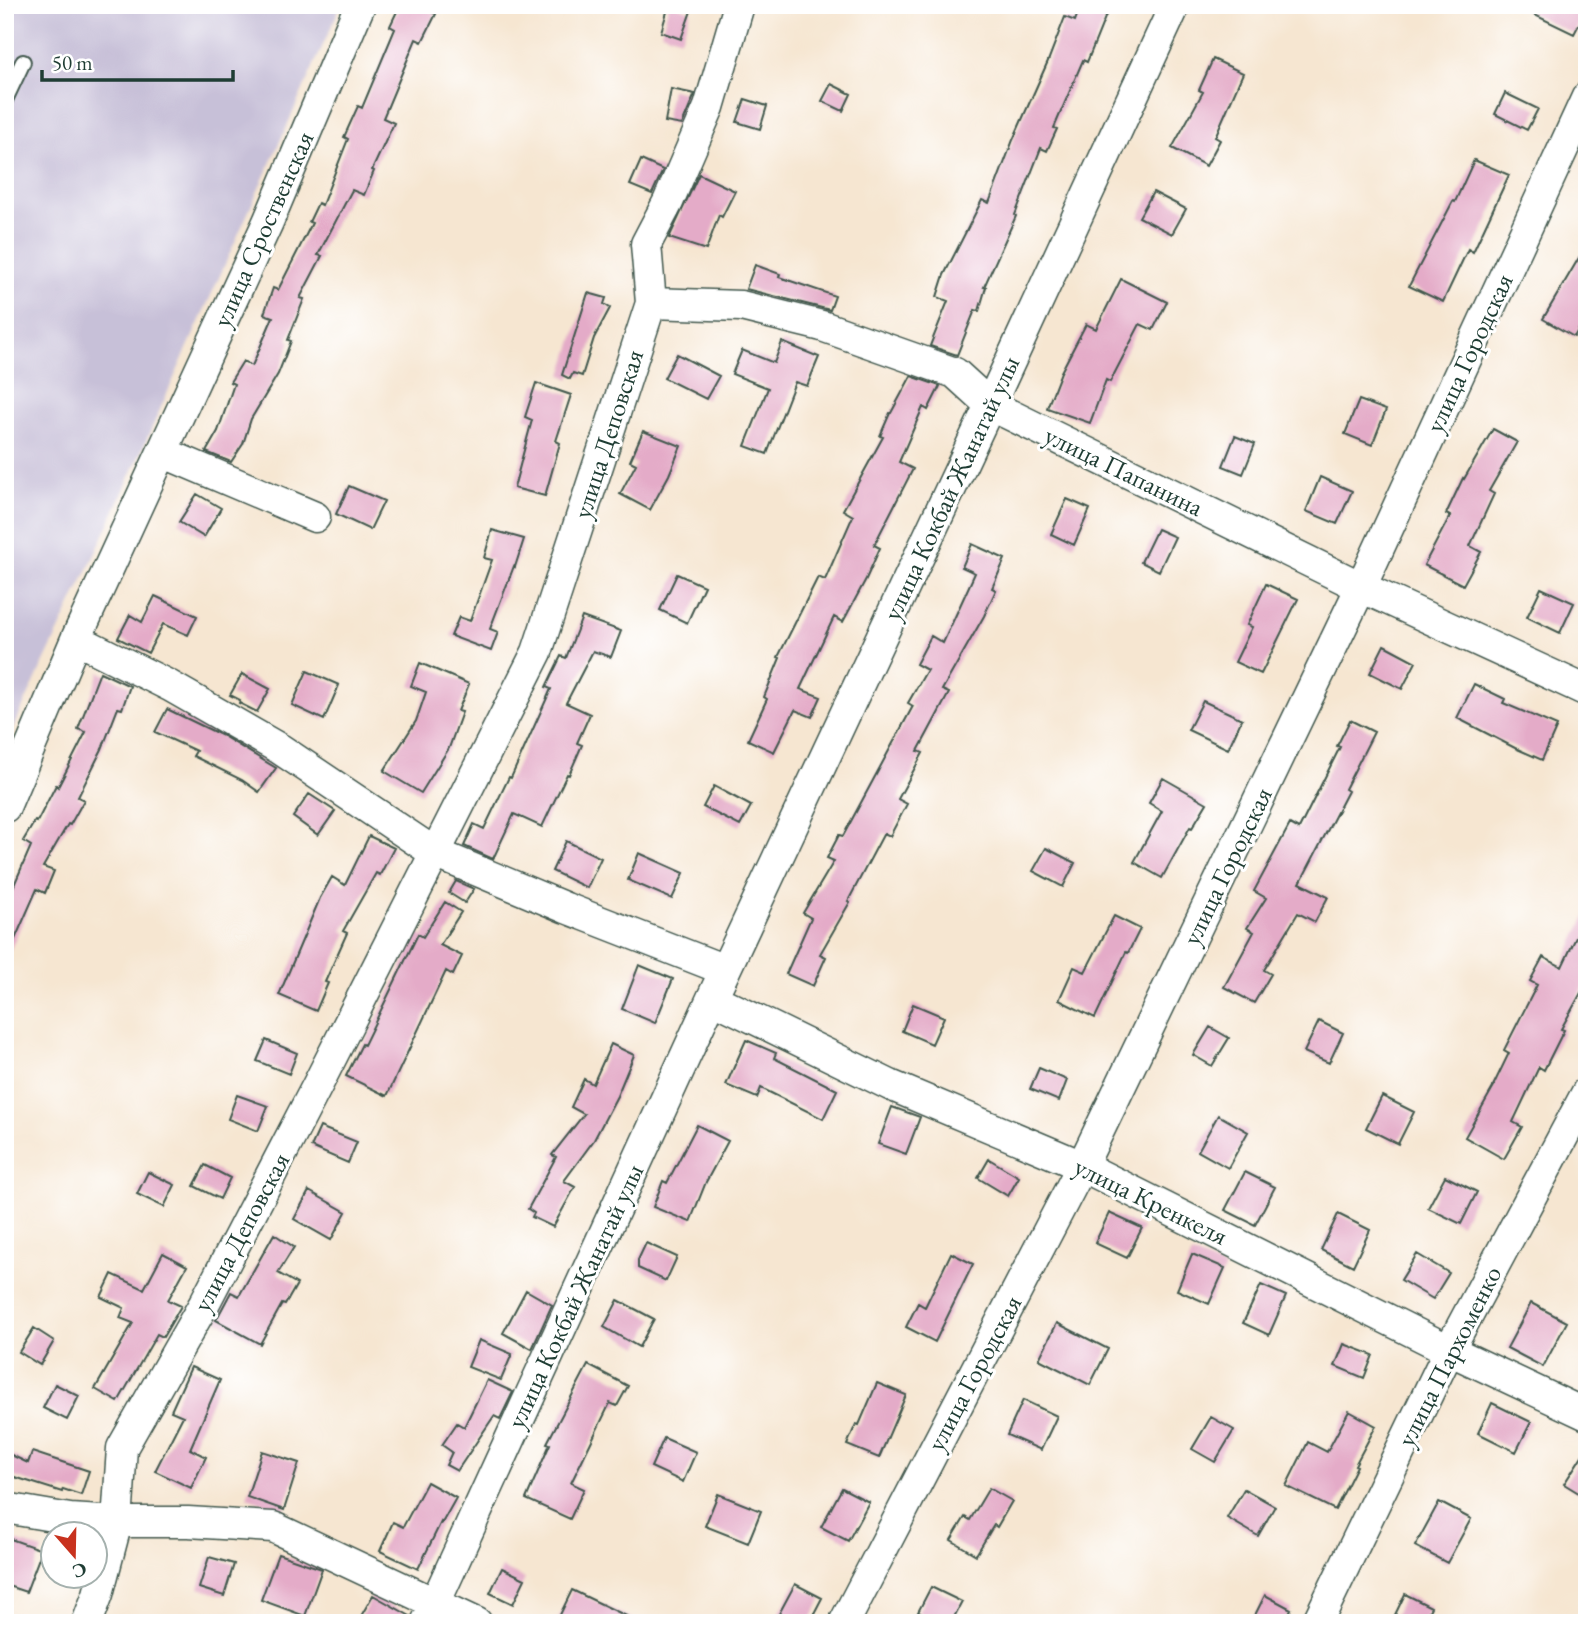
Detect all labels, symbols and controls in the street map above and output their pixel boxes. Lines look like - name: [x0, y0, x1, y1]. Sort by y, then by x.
- scale bar: [42, 38, 233, 82]
- text: 50 m: [52, 49, 93, 76]
- street label: улица Сроственская: [205, 126, 321, 332]
- street label: улица Городская: [1417, 268, 1521, 438]
- street label: улица Деповская: [565, 345, 651, 523]
- street label: улица Кокбай Жанатай улы: [875, 350, 1027, 626]
- street label: улица Папанина: [1039, 418, 1210, 524]
- street label: улица Городская: [1174, 781, 1280, 951]
- street label: улица Деповская: [185, 1146, 297, 1318]
- street label: улица Кренкеля: [1069, 1149, 1233, 1253]
- street label: улица Кокбай Жанатай улы: [499, 1158, 651, 1434]
- street label: улица Пархоменко: [1389, 1260, 1509, 1452]
- street label: улица Городская: [919, 1289, 1029, 1457]
- north arrow: [38, 1520, 108, 1590]
- text: С: [69, 1556, 90, 1585]

